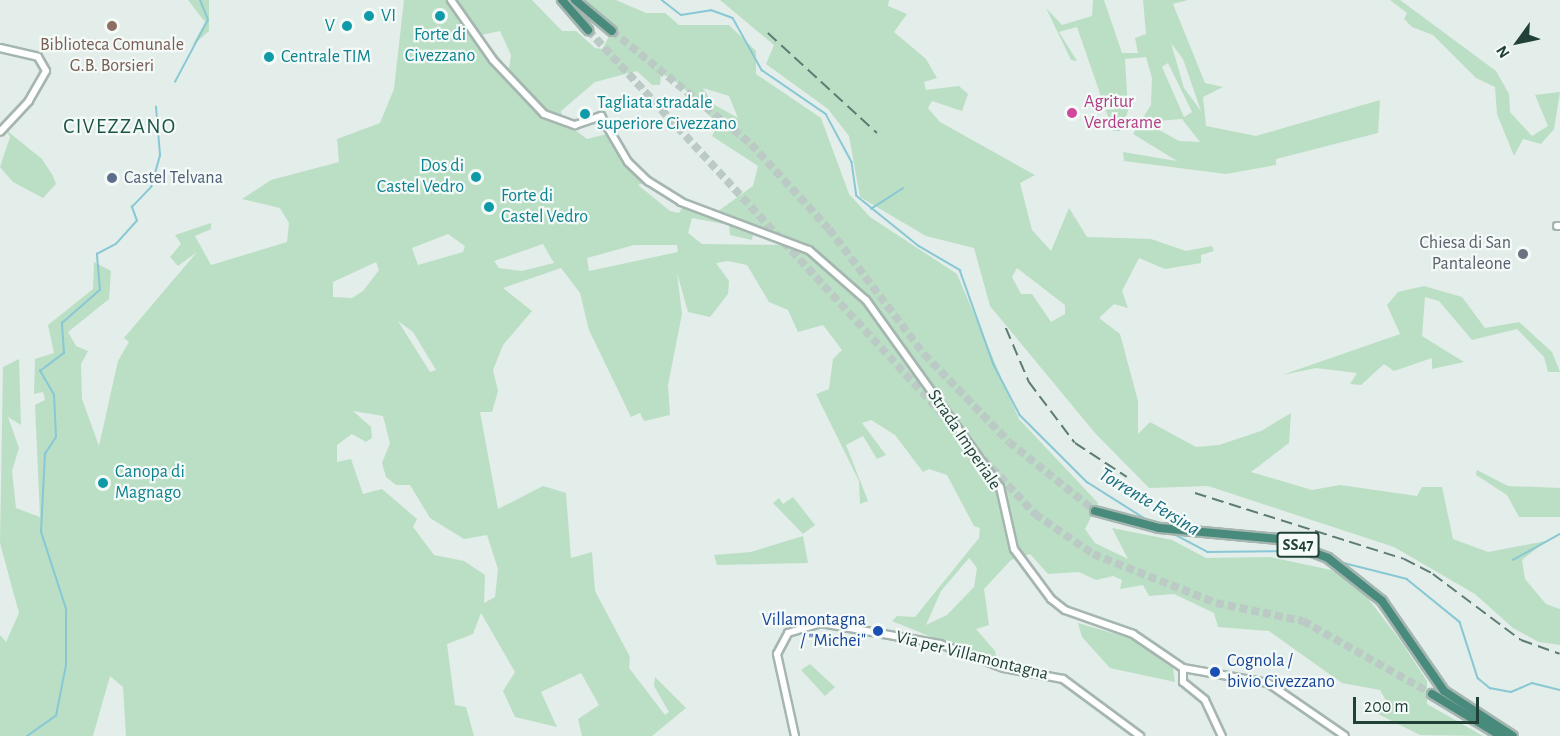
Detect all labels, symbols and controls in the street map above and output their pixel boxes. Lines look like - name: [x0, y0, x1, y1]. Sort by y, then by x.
- place label: VI: [381, 5, 396, 27]
- marker: VI: [362, 9, 376, 23]
- marker: Forte di Civezzano: [433, 9, 447, 23]
- north arrow: [1488, 12, 1548, 72]
- place label: V: [325, 15, 335, 37]
- marker: Biblioteca Comunale G.B. Borsieri: [105, 19, 119, 33]
- marker: V: [340, 19, 354, 33]
- place label: Forte di Civezzano: [405, 25, 475, 68]
- place label: Biblioteca Comunale G.B. Borsieri: [40, 35, 184, 78]
- text: N: [1493, 43, 1513, 61]
- place label: Centrale TIM: [281, 46, 371, 68]
- marker: Centrale TIM: [262, 50, 276, 64]
- place label: Agritur Verderame: [1084, 92, 1162, 134]
- place label: Tagliata stradale superiore Civezzano: [597, 93, 737, 136]
- marker: Agritur Verderame: [1065, 106, 1079, 120]
- marker: Tagliata stradale superiore Civezzano: [578, 107, 592, 121]
- district label: CIVEZZANO: [63, 114, 177, 140]
- place label: Dos di Castel Vedro: [377, 156, 464, 198]
- place label: Castel Telvana: [124, 167, 223, 189]
- marker: Dos di Castel Vedro: [469, 170, 483, 184]
- marker: Castel Telvana: [105, 171, 119, 185]
- place label: Forte di Castel Vedro: [501, 186, 588, 228]
- marker: Forte di Castel Vedro: [482, 200, 496, 214]
- place label: Chiesa di San Pantaleone: [1419, 233, 1511, 276]
- marker: Chiesa di San Pantaleone: [1516, 247, 1530, 261]
- street label: Strada Imperiale: [922, 386, 1006, 494]
- place label: Canopa di Magnago: [115, 462, 185, 504]
- water label: Torrente Fersina: [1094, 462, 1204, 542]
- marker: Canopa di Magnago: [96, 476, 110, 490]
- road number: SS47: [1276, 532, 1320, 558]
- place label: Villamontagna / "Michei": [762, 610, 866, 652]
- marker: Villamontagna / "Michei": [871, 624, 885, 638]
- street label: Via per Villamontagna: [894, 627, 1050, 685]
- place label: Cognola / bivio Civezzano: [1227, 651, 1335, 694]
- marker: Cognola / bivio Civezzano: [1208, 665, 1222, 679]
- scale bar: [1356, 685, 1482, 723]
- text: 200 m: [1364, 698, 1409, 716]

